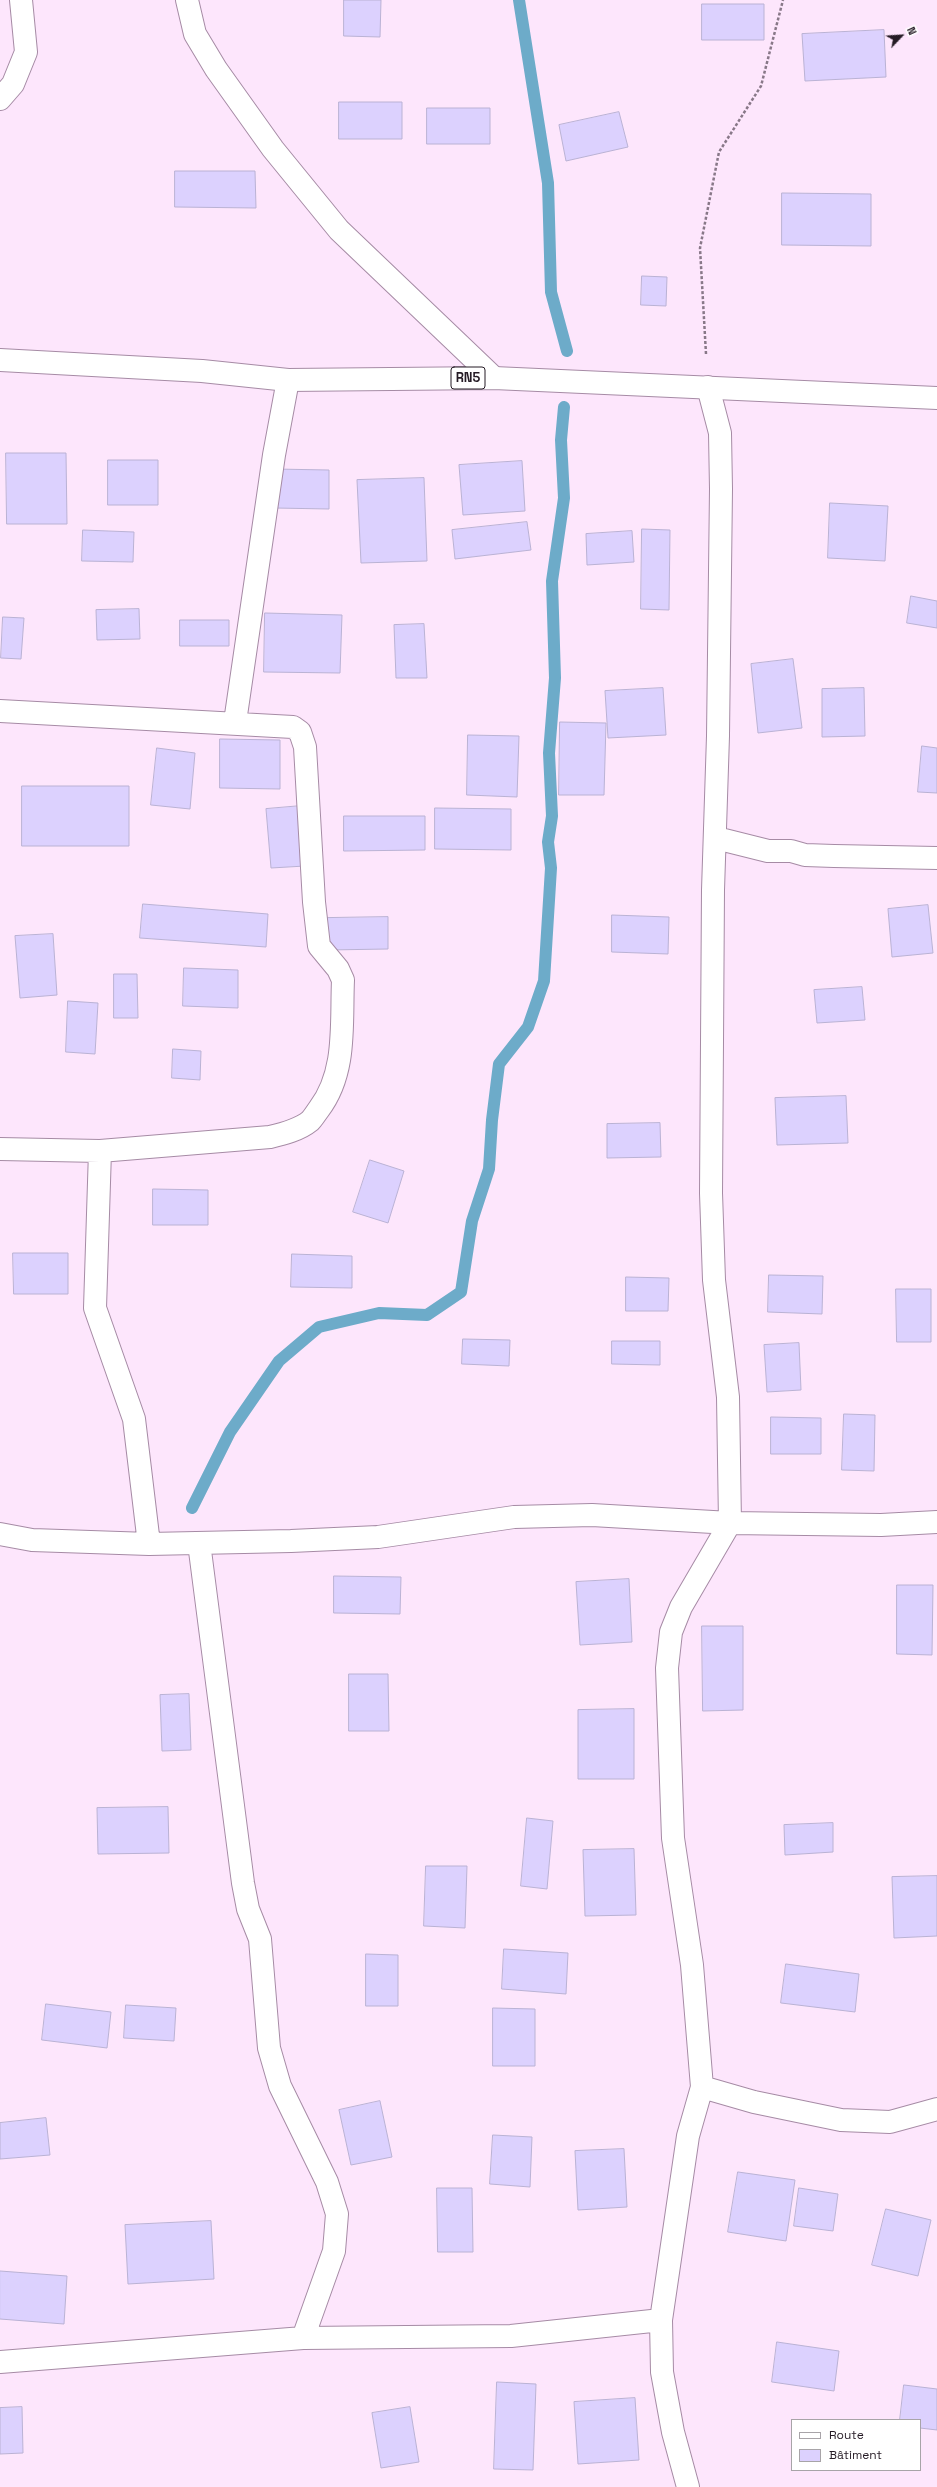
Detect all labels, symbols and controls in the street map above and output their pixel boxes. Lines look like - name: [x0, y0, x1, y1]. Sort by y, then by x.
- north arrow: [881, 16, 921, 56]
- text: N: [904, 25, 920, 37]
- road number: RN5: [451, 367, 485, 389]
- legend: [791, 2419, 921, 2471]
- text: Route: [829, 2427, 864, 2443]
- text: Bâtiment: [829, 2447, 882, 2463]

